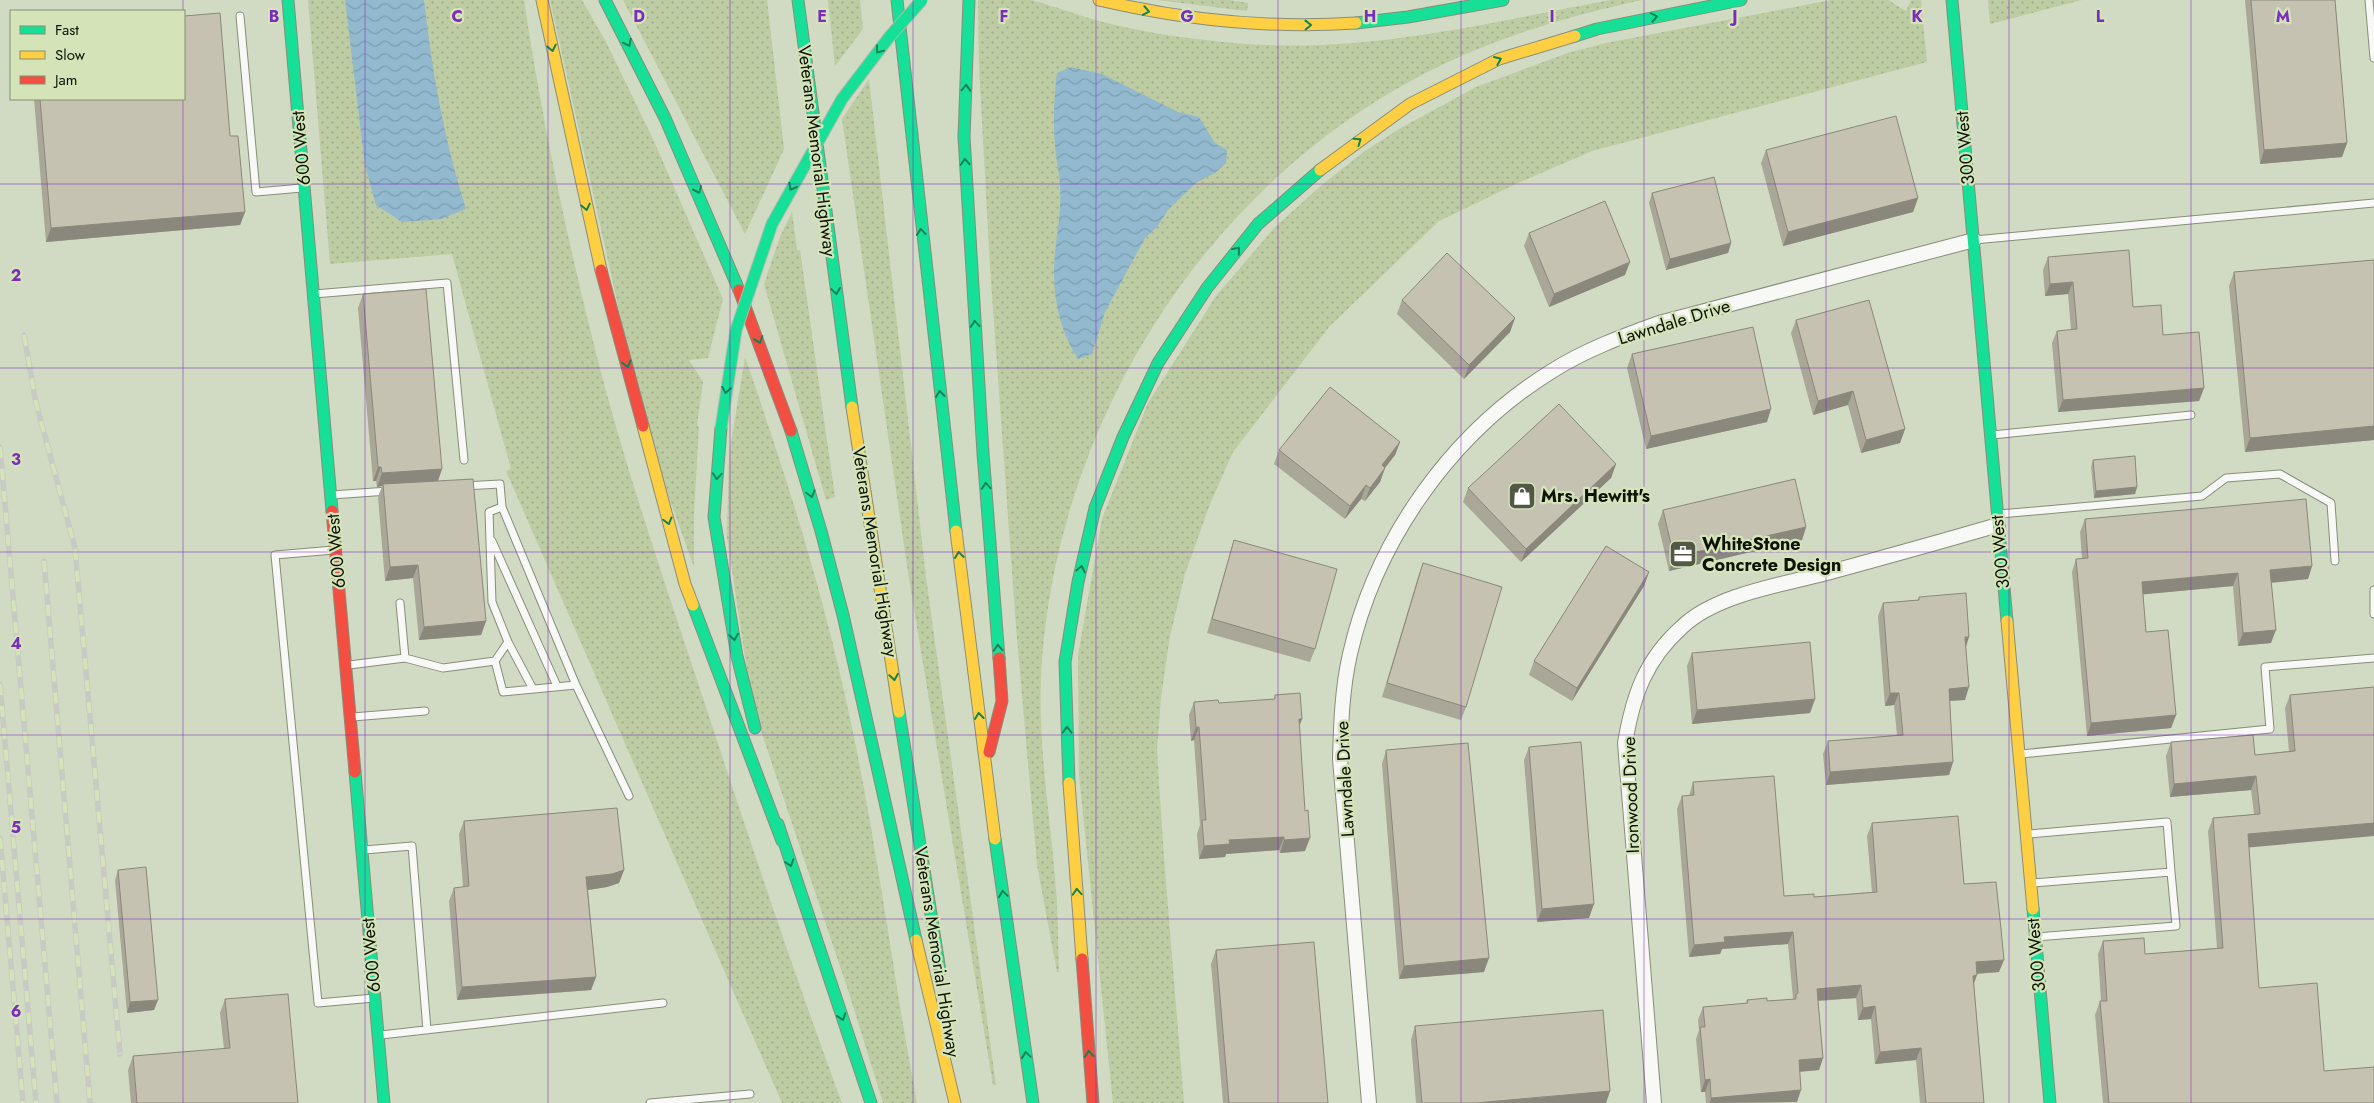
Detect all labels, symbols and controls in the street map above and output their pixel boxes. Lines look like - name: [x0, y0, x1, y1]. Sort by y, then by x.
- text: B: [269, 5, 279, 28]
- text: C: [451, 5, 463, 28]
- text: D: [633, 5, 645, 28]
- text: E: [817, 5, 827, 28]
- text: F: [1000, 5, 1008, 28]
- one-way arrow: [1142, 5, 1151, 15]
- text: G: [1180, 5, 1194, 28]
- text: H: [1364, 5, 1376, 28]
- text: I: [1549, 5, 1555, 28]
- text: J: [1729, 5, 1738, 28]
- text: K: [1911, 5, 1923, 28]
- text: L: [2096, 5, 2105, 28]
- text: M: [2276, 5, 2290, 28]
- legend: [10, 10, 185, 100]
- one-way arrow: [1650, 13, 1659, 23]
- text: Fast: [55, 19, 79, 41]
- one-way arrow: [1304, 20, 1312, 30]
- one-way arrow: [622, 38, 632, 47]
- one-way arrow: [546, 43, 556, 52]
- text: Slow: [55, 44, 86, 66]
- street label: Veterans Memorial Highway: [791, 44, 843, 258]
- one-way arrow: [876, 44, 885, 54]
- one-way arrow: [1493, 56, 1502, 67]
- text: Jam: [53, 69, 78, 91]
- one-way arrow: [960, 84, 971, 92]
- street label: 600 West: [285, 109, 317, 186]
- street label: 300 West: [1949, 109, 1981, 186]
- one-way arrow: [1352, 138, 1361, 147]
- one-way arrow: [960, 158, 970, 166]
- one-way arrow: [788, 181, 798, 190]
- one-way arrow: [691, 185, 702, 194]
- one-way arrow: [580, 202, 591, 211]
- one-way arrow: [916, 228, 927, 236]
- one-way arrow: [1232, 247, 1240, 256]
- text: 2: [11, 264, 21, 287]
- one-way arrow: [830, 287, 840, 296]
- street label: Lawndale Drive: [1615, 293, 1733, 351]
- one-way arrow: [970, 320, 981, 328]
- one-way arrow: [753, 336, 763, 344]
- one-way arrow: [621, 359, 631, 367]
- one-way arrow: [722, 386, 732, 394]
- one-way arrow: [935, 389, 946, 397]
- street label: Veterans Memorial Highway: [846, 445, 905, 659]
- text: 3: [11, 448, 21, 471]
- one-way arrow: [712, 472, 723, 480]
- shop icon: Mrs. Hewitt's: [1507, 481, 1537, 511]
- one-way arrow: [981, 482, 992, 490]
- place label: Mrs. Hewitt's: [1541, 483, 1650, 509]
- one-way arrow: [805, 490, 815, 498]
- street label: 600 West: [320, 512, 352, 589]
- street label: 300 West: [1984, 513, 2016, 590]
- one-way arrow: [663, 516, 673, 524]
- place label: WhiteStone Concrete Design: [1702, 531, 1841, 578]
- office icon: WhiteStone Concrete Design: [1668, 539, 1698, 569]
- one-way arrow: [954, 551, 965, 559]
- one-way arrow: [1075, 565, 1086, 574]
- text: 4: [10, 632, 22, 655]
- one-way arrow: [728, 633, 738, 641]
- one-way arrow: [993, 644, 1004, 652]
- one-way arrow: [888, 673, 899, 681]
- one-way arrow: [974, 712, 985, 720]
- street label: Lawndale Drive: [1329, 720, 1361, 838]
- one-way arrow: [1062, 726, 1072, 734]
- street label: Ironwood Drive: [1616, 736, 1646, 854]
- text: 5: [11, 816, 21, 839]
- street label: Veterans Memorial Highway: [908, 845, 967, 1059]
- one-way arrow: [784, 858, 794, 866]
- one-way arrow: [1072, 888, 1083, 896]
- one-way arrow: [999, 889, 1009, 898]
- street label: 600 West: [355, 916, 387, 993]
- street label: 300 West: [2020, 916, 2052, 993]
- text: 6: [11, 1000, 21, 1023]
- one-way arrow: [836, 1012, 846, 1020]
- one-way arrow: [1021, 1050, 1032, 1058]
- one-way arrow: [1084, 1050, 1095, 1058]

